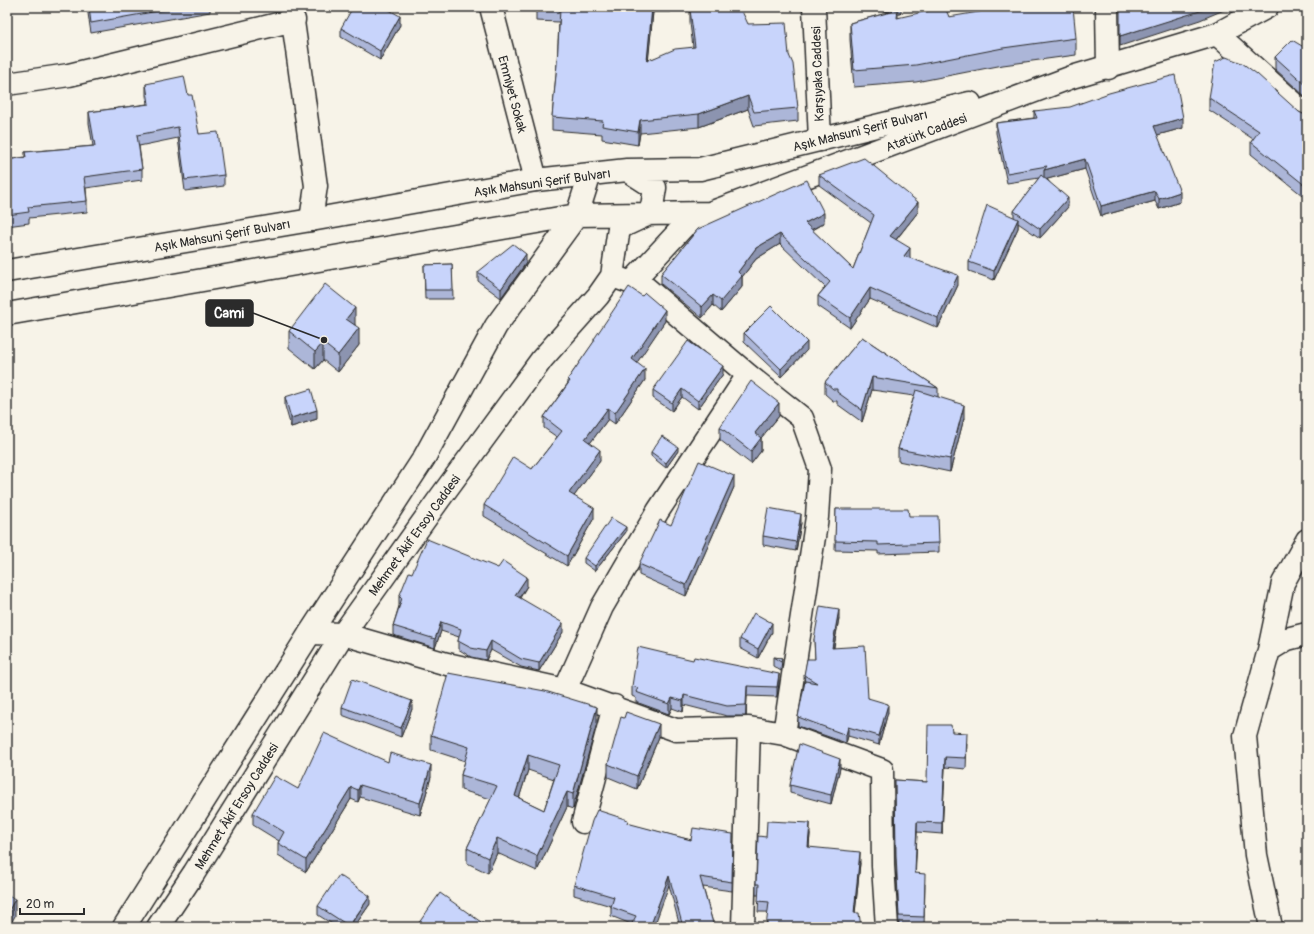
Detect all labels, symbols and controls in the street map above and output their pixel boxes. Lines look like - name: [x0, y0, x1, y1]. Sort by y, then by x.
- street label: Karşıyaka Caddesi: [808, 26, 828, 122]
- street label: Emniyet Sokak: [494, 54, 530, 135]
- street label: Aşık Mahsuni Şerif Bulvarı: [791, 106, 929, 155]
- street label: Atatürk Caddesi: [884, 110, 969, 156]
- street label: Aşık Mahsuni Şerif Bulvarı: [473, 165, 612, 201]
- street label: Aşık Mahsuni Şerif Bulvarı: [153, 216, 292, 256]
- callout: Cami: [206, 300, 253, 326]
- text: Cami: [214, 305, 245, 322]
- street label: Mehmet Âkif Ersoy Caddesi: [366, 472, 464, 599]
- street label: Mehmet Âkif Ersoy Caddesi: [191, 741, 282, 873]
- scale bar: [20, 890, 84, 916]
- text: 20 m: [26, 897, 55, 912]

